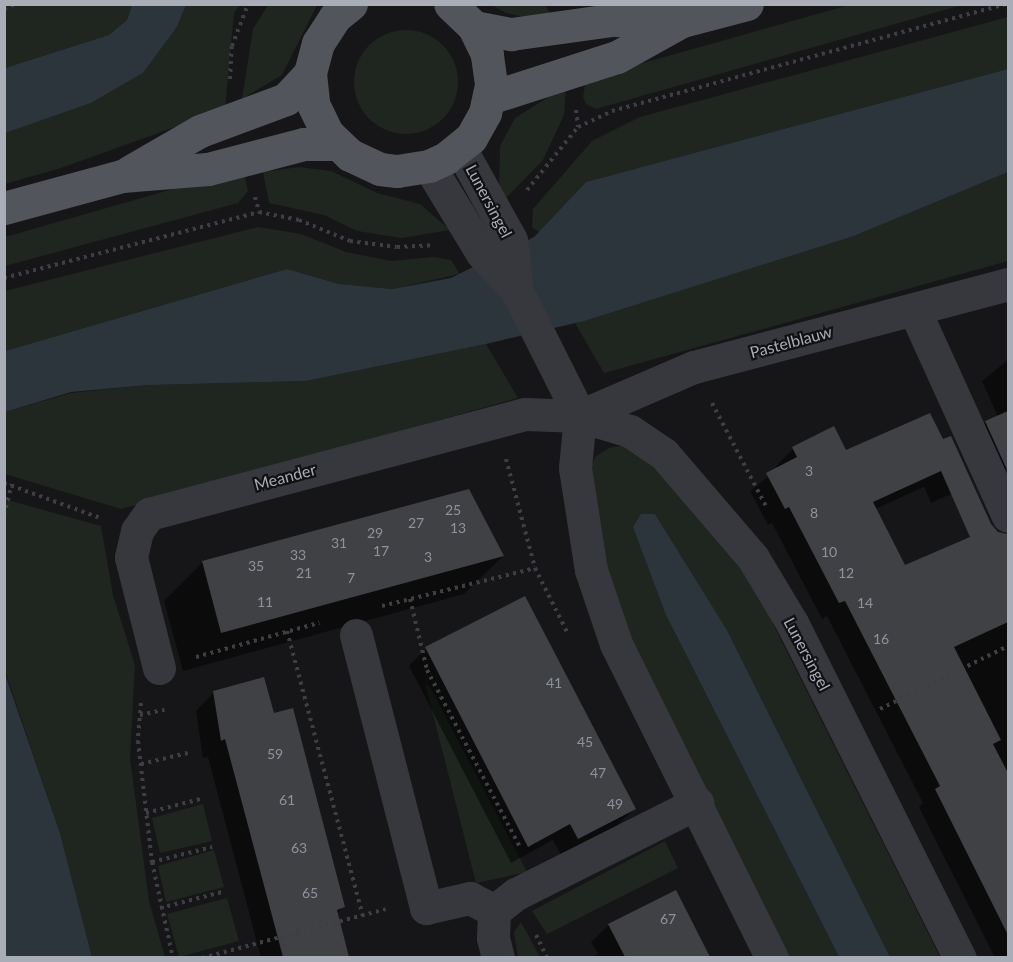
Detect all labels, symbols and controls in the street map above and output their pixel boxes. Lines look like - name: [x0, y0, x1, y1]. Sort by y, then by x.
- street label: Lunersingel: [462, 161, 516, 241]
- street label: Pastelblauw: [748, 322, 834, 362]
- street label: Meander: [252, 460, 318, 494]
- house number: 3: [805, 463, 813, 479]
- house number: 25: [445, 502, 461, 518]
- house number: 8: [810, 505, 818, 521]
- house number: 27: [408, 515, 424, 531]
- house number: 13: [450, 520, 466, 536]
- house number: 29: [367, 525, 383, 541]
- house number: 31: [331, 535, 347, 551]
- house number: 17: [373, 543, 389, 559]
- house number: 10: [821, 544, 837, 560]
- house number: 33: [290, 547, 306, 563]
- house number: 3: [424, 549, 432, 565]
- house number: 35: [248, 558, 264, 574]
- house number: 21: [296, 565, 312, 581]
- house number: 12: [838, 565, 854, 581]
- house number: 7: [347, 570, 355, 586]
- house number: 11: [257, 594, 273, 610]
- house number: 14: [857, 595, 873, 611]
- street label: Lunersingel: [780, 614, 834, 694]
- house number: 16: [873, 631, 889, 647]
- house number: 41: [546, 675, 562, 691]
- house number: 45: [577, 734, 593, 750]
- house number: 59: [267, 746, 283, 762]
- house number: 47: [590, 765, 606, 781]
- house number: 61: [279, 792, 295, 808]
- house number: 49: [607, 796, 623, 812]
- house number: 63: [291, 840, 307, 856]
- house number: 65: [302, 885, 318, 901]
- house number: 67: [660, 911, 676, 927]

